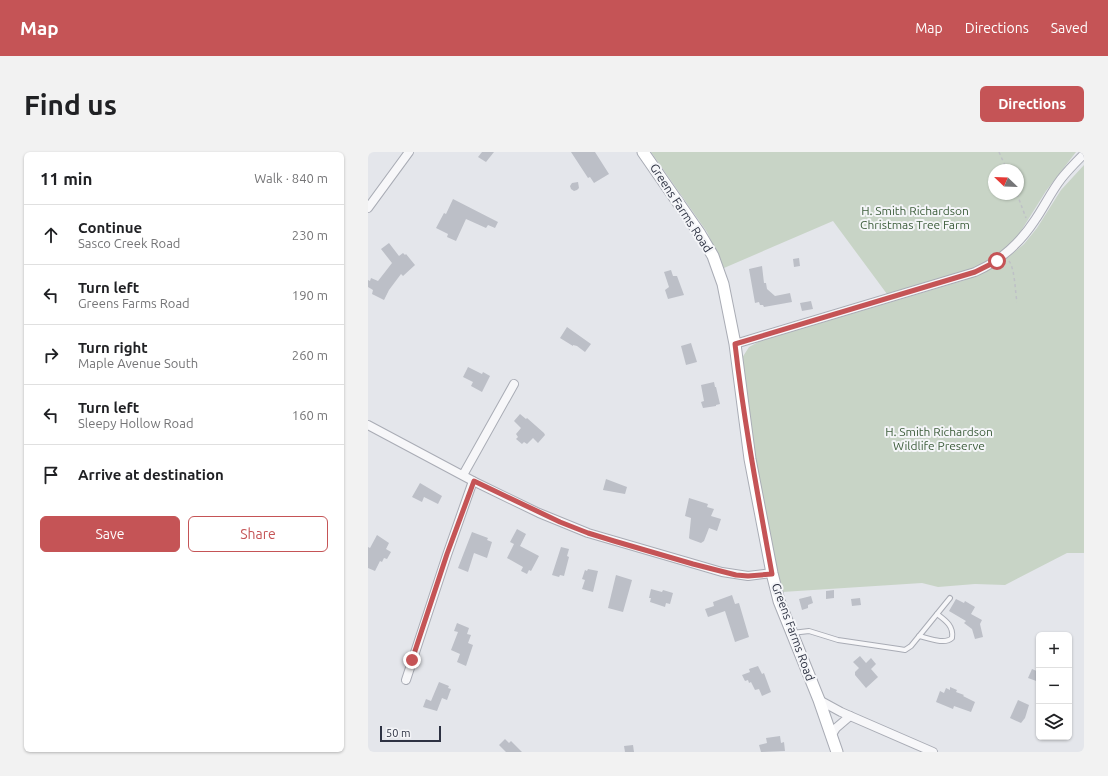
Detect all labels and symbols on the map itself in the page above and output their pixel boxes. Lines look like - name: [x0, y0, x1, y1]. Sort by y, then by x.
- street label: Greens Farms Road: [648, 161, 715, 254]
- north arrow: [988, 164, 1024, 200]
- park label: H. Smith Richardson Christmas Tree Farm: [860, 204, 970, 231]
- route start: [988, 252, 1006, 270]
- park label: H. Smith Richardson Wildlife Preserve: [885, 425, 993, 452]
- street label: Greens Farms Road: [770, 581, 817, 682]
- route end: [403, 651, 421, 669]
- scale bar: [380, 724, 441, 743]

